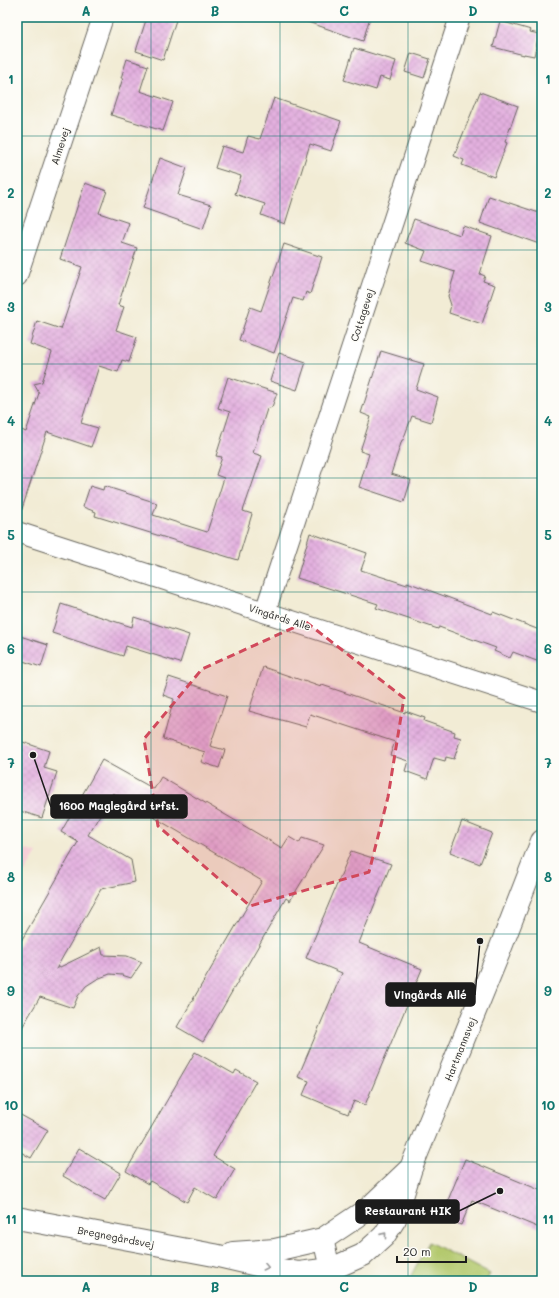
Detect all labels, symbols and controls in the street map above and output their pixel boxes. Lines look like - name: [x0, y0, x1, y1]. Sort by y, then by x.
- text: A: [81, 2, 91, 19]
- text: B: [211, 2, 220, 19]
- text: C: [339, 2, 349, 19]
- text: D: [468, 2, 478, 19]
- text: 1: [8, 70, 14, 87]
- text: 1: [545, 70, 551, 87]
- street label: Almevej: [47, 126, 73, 166]
- text: 2: [7, 184, 15, 201]
- text: 2: [544, 184, 552, 201]
- street label: Cottagevej: [347, 287, 377, 343]
- text: 3: [7, 298, 15, 315]
- text: 3: [544, 298, 552, 315]
- text: 4: [7, 412, 15, 429]
- text: 4: [544, 412, 552, 429]
- text: 5: [7, 526, 15, 543]
- text: 5: [544, 526, 552, 543]
- street label: Vingårds Alle: [247, 600, 313, 634]
- text: 6: [7, 640, 15, 657]
- text: 6: [544, 640, 552, 657]
- text: 7: [7, 754, 15, 771]
- text: 7: [544, 754, 552, 771]
- callout: 1600 Maglegård trfst.: [51, 795, 187, 818]
- text: 1600 Maglegård trfst.: [59, 798, 179, 813]
- text: 8: [7, 868, 15, 885]
- text: 8: [544, 868, 552, 885]
- text: 9: [7, 982, 15, 999]
- text: 9: [544, 982, 552, 999]
- callout: Vingårds Allé: [386, 983, 475, 1006]
- text: Vingårds Allé: [394, 987, 467, 1002]
- street label: Hartmannsvej: [441, 1015, 479, 1083]
- text: 10: [4, 1096, 18, 1113]
- text: 10: [541, 1096, 555, 1113]
- callout: Restaurant HIK: [356, 1200, 459, 1223]
- text: Restaurant HIK: [365, 1203, 452, 1218]
- text: 11: [5, 1210, 17, 1227]
- text: 11: [542, 1210, 554, 1227]
- street label: Bregnegårdsvej: [76, 1223, 156, 1251]
- one-way arrow: [379, 1232, 386, 1240]
- scale bar: [397, 1238, 466, 1264]
- text: 20 m: [403, 1243, 431, 1259]
- one-way arrow: [263, 1263, 269, 1271]
- text: A: [81, 1278, 91, 1295]
- text: B: [211, 1278, 220, 1295]
- text: C: [339, 1278, 349, 1295]
- text: D: [468, 1278, 478, 1295]

